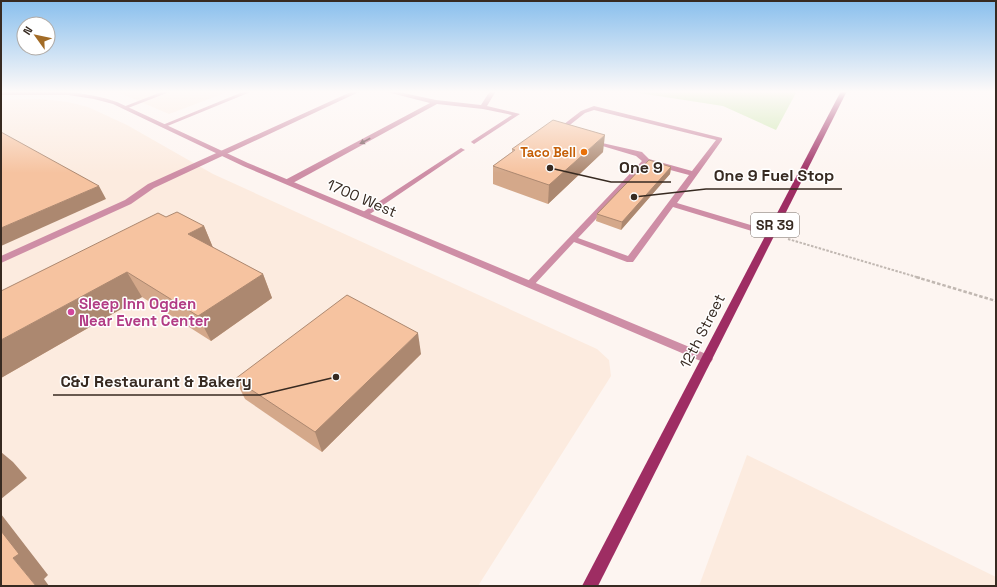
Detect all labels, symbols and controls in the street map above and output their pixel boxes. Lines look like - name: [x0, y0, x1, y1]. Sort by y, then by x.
- north arrow: [16, 16, 56, 56]
- text: N: [20, 24, 35, 37]
- one-way arrow: [359, 138, 371, 144]
- place label: Taco Bell: [520, 144, 576, 161]
- marker: Taco Bell: [579, 147, 589, 157]
- callout: One 9: [611, 154, 671, 182]
- text: One 9: [619, 157, 663, 178]
- callout: One 9 Fuel Stop: [706, 161, 842, 189]
- text: One 9 Fuel Stop: [714, 165, 834, 186]
- street label: 1700 West: [324, 175, 400, 221]
- road number: SR 39: [751, 213, 799, 237]
- street label: 12th Street: [675, 290, 729, 371]
- place label: Sleep Inn Ogden Near Event Center: [79, 294, 209, 330]
- marker: Sleep Inn Ogden Near Event Center: [66, 307, 76, 317]
- callout: C&J Restaurant & Bakery: [53, 367, 260, 395]
- text: C&J Restaurant & Bakery: [60, 371, 252, 392]

